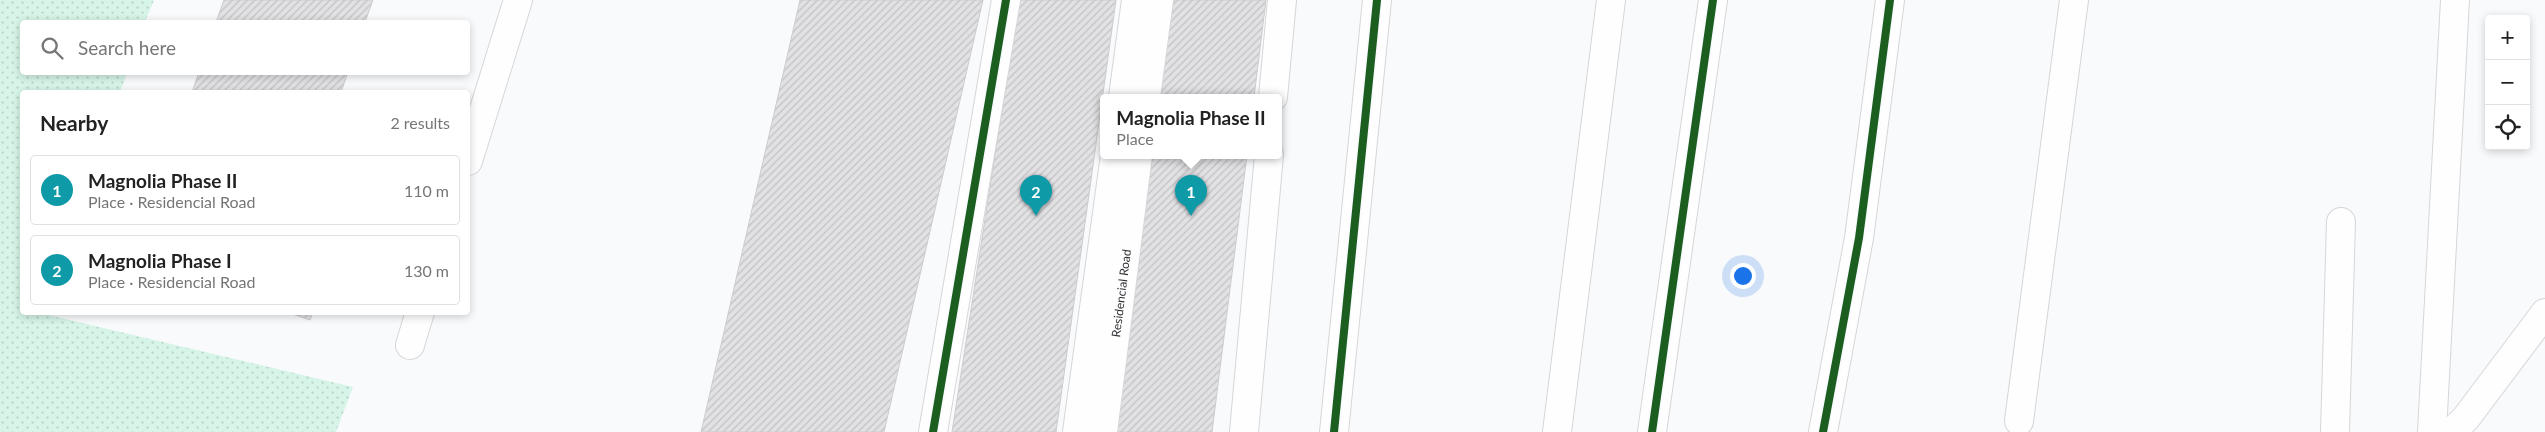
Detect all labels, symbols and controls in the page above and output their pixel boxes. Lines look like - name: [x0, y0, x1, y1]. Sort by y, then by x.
- map controls: [2485, 15, 2530, 150]
- button: +: [2485, 15, 2530, 60]
- search box: [20, 20, 470, 75]
- icon: search: [38, 34, 66, 62]
- text: Search here: [78, 36, 176, 59]
- button: −: [2485, 60, 2530, 105]
- popup: [1100, 94, 1282, 159]
- button: locate: [2485, 105, 2530, 150]
- text: Magnolia Phase II: [1116, 106, 1266, 129]
- text: Nearby: [40, 110, 108, 135]
- text: 2 results: [390, 113, 450, 132]
- text: Place: [1116, 129, 1154, 148]
- text: Magnolia Phase II: [88, 169, 237, 192]
- pin: 2: [1020, 175, 1052, 216]
- pin: 1: [1175, 175, 1207, 216]
- text: 1: [52, 181, 62, 200]
- text: 110 m: [404, 181, 449, 200]
- text: Place · Residencial Road: [88, 192, 255, 211]
- street label: Residencial Road: [1108, 248, 1134, 338]
- text: Magnolia Phase I: [88, 249, 232, 272]
- text: 2: [52, 261, 62, 280]
- text: 130 m: [404, 261, 449, 280]
- your location: [1730, 263, 1756, 289]
- text: Place · Residencial Road: [88, 272, 255, 291]

